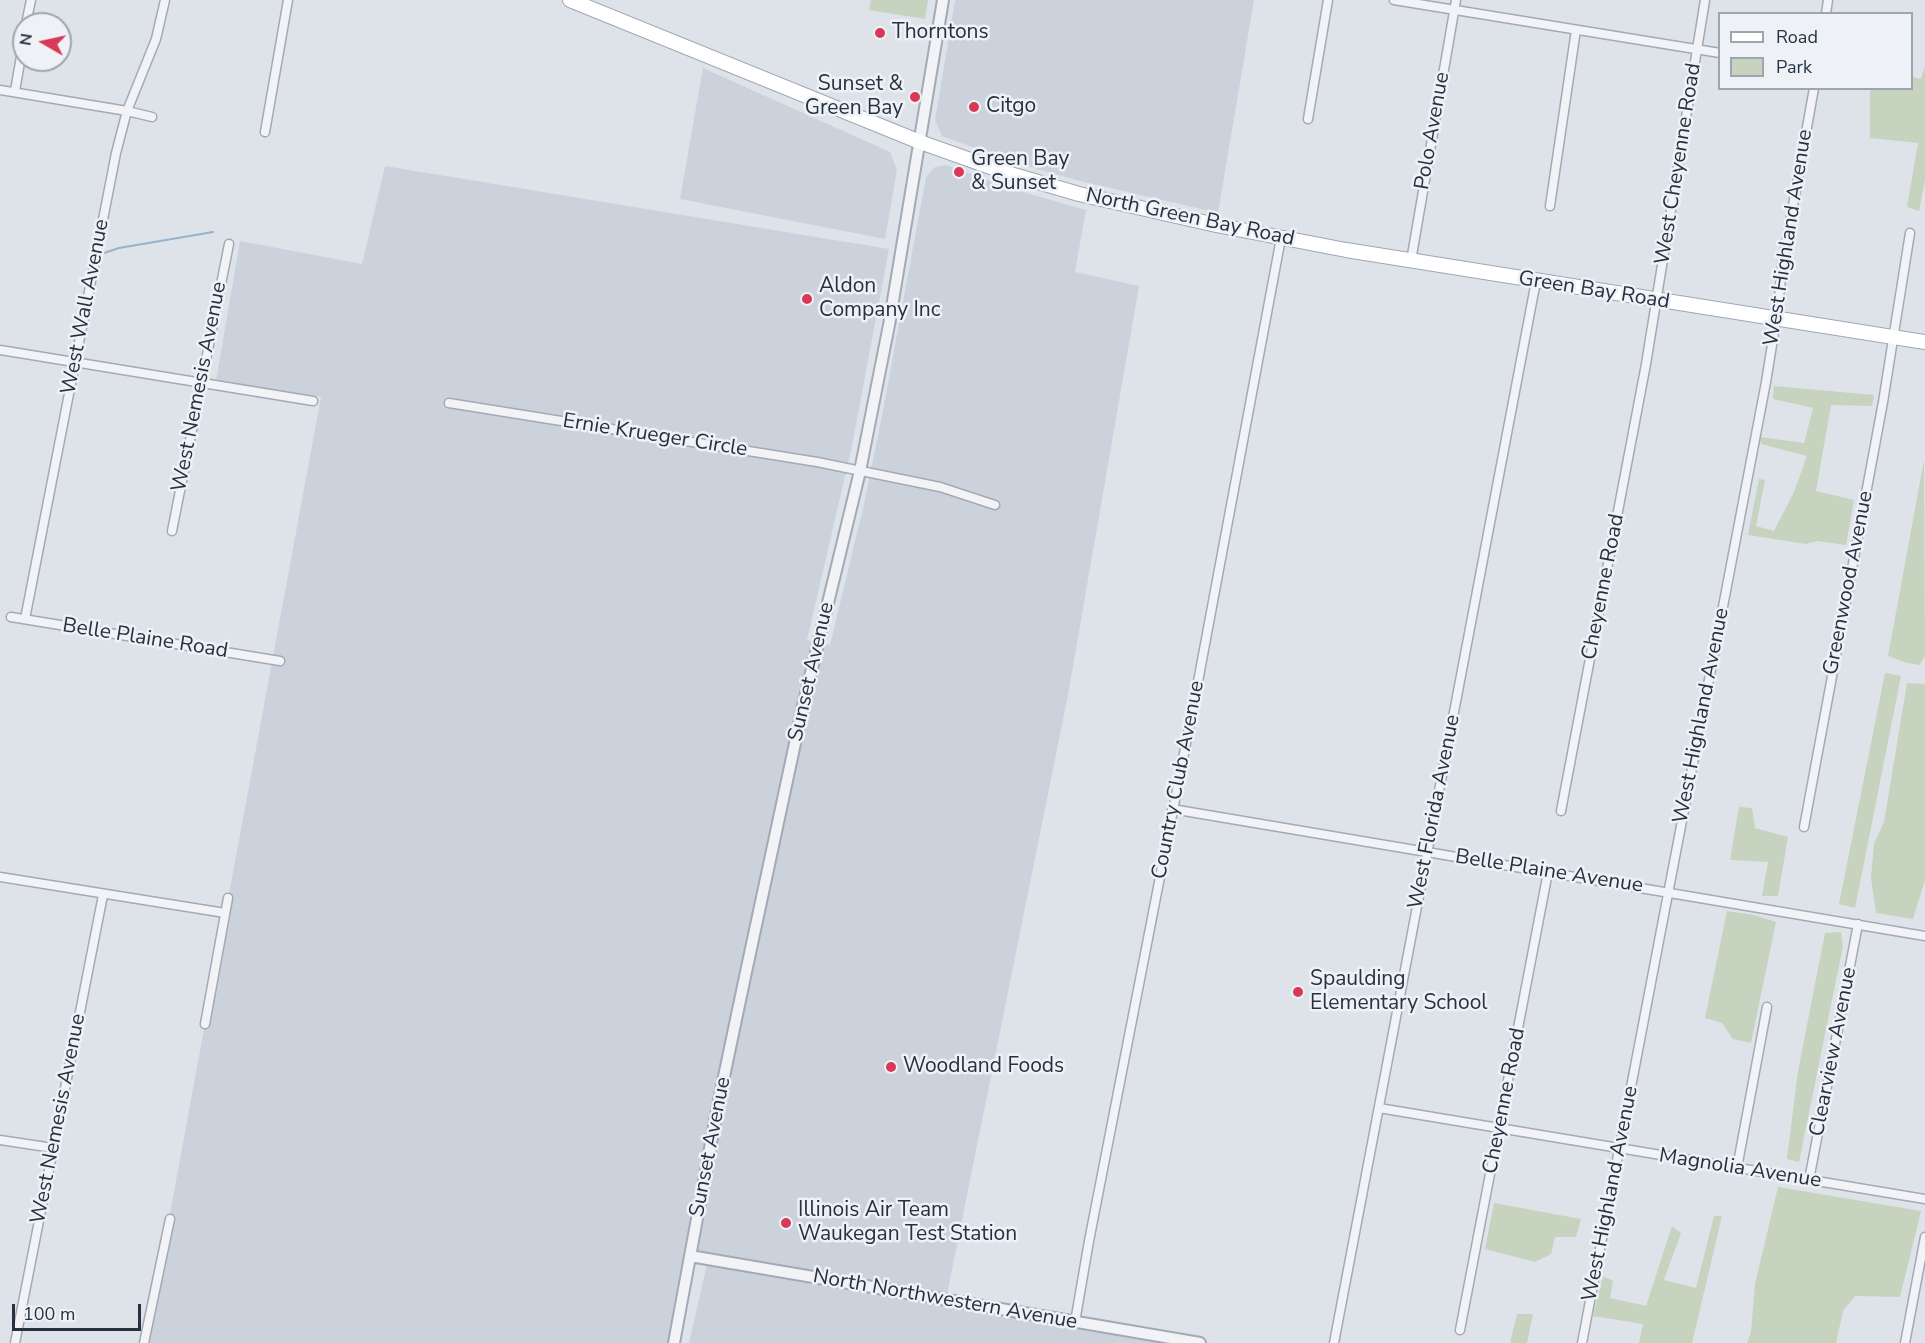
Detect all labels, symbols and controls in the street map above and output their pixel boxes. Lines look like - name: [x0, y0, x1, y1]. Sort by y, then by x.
- north arrow: [12, 12, 72, 72]
- legend: [1718, 12, 1913, 90]
- place label: Thorntons: [892, 20, 989, 46]
- text: Road: [1776, 25, 1818, 49]
- marker: Thorntons: [873, 26, 887, 40]
- text: N: [14, 32, 38, 47]
- text: Park: [1776, 55, 1812, 79]
- street label: West Cheyenne Road: [1651, 61, 1707, 267]
- street label: Polo Avenue: [1410, 70, 1456, 192]
- place label: Sunset & Green Bay: [805, 72, 903, 122]
- marker: Sunset & Green Bay: [908, 90, 922, 104]
- place label: Citgo: [986, 94, 1036, 120]
- marker: Citgo: [967, 100, 981, 114]
- street label: West Highland Avenue: [1759, 128, 1819, 348]
- place label: Green Bay & Sunset: [971, 147, 1069, 197]
- marker: Green Bay & Sunset: [952, 165, 966, 179]
- street label: North Green Bay Road: [1083, 184, 1297, 252]
- street label: West Wall Avenue: [57, 217, 115, 397]
- street label: Green Bay Road: [1517, 267, 1671, 315]
- place label: Aldon Company Inc: [819, 274, 940, 324]
- street label: West Nemesis Avenue: [167, 280, 233, 494]
- marker: Aldon Company Inc: [800, 292, 814, 306]
- street label: Ernie Krueger Circle: [561, 409, 749, 463]
- street label: Greenwood Avenue: [1819, 489, 1879, 677]
- street label: Cheyenne Road: [1577, 512, 1631, 662]
- street label: Sunset Avenue: [784, 600, 840, 744]
- street label: West Highland Avenue: [1669, 606, 1735, 826]
- street label: Belle Plaine Road: [60, 613, 230, 665]
- street label: Country Club Avenue: [1147, 679, 1211, 881]
- street label: West Florida Avenue: [1404, 713, 1466, 911]
- street label: Belle Plaine Avenue: [1453, 845, 1645, 899]
- street label: Clearview Avenue: [1805, 965, 1863, 1139]
- place label: Spaulding Elementary School: [1310, 967, 1488, 1017]
- marker: Spaulding Elementary School: [1291, 985, 1305, 999]
- street label: West Nemesis Avenue: [26, 1012, 92, 1226]
- street label: Cheyenne Road: [1478, 1026, 1532, 1176]
- place label: Woodland Foods: [903, 1054, 1064, 1080]
- marker: Woodland Foods: [884, 1060, 898, 1074]
- street label: Sunset Avenue: [685, 1075, 737, 1219]
- street label: West Highland Avenue: [1578, 1084, 1644, 1304]
- street label: Magnolia Avenue: [1657, 1144, 1823, 1194]
- place label: Illinois Air Team Waukegan Test Station: [798, 1198, 1017, 1248]
- marker: Illinois Air Team Waukegan Test Station: [779, 1216, 793, 1230]
- street label: North Northwestern Avenue: [811, 1264, 1079, 1336]
- scale bar: [15, 1292, 144, 1330]
- text: 100 m: [23, 1302, 75, 1326]

